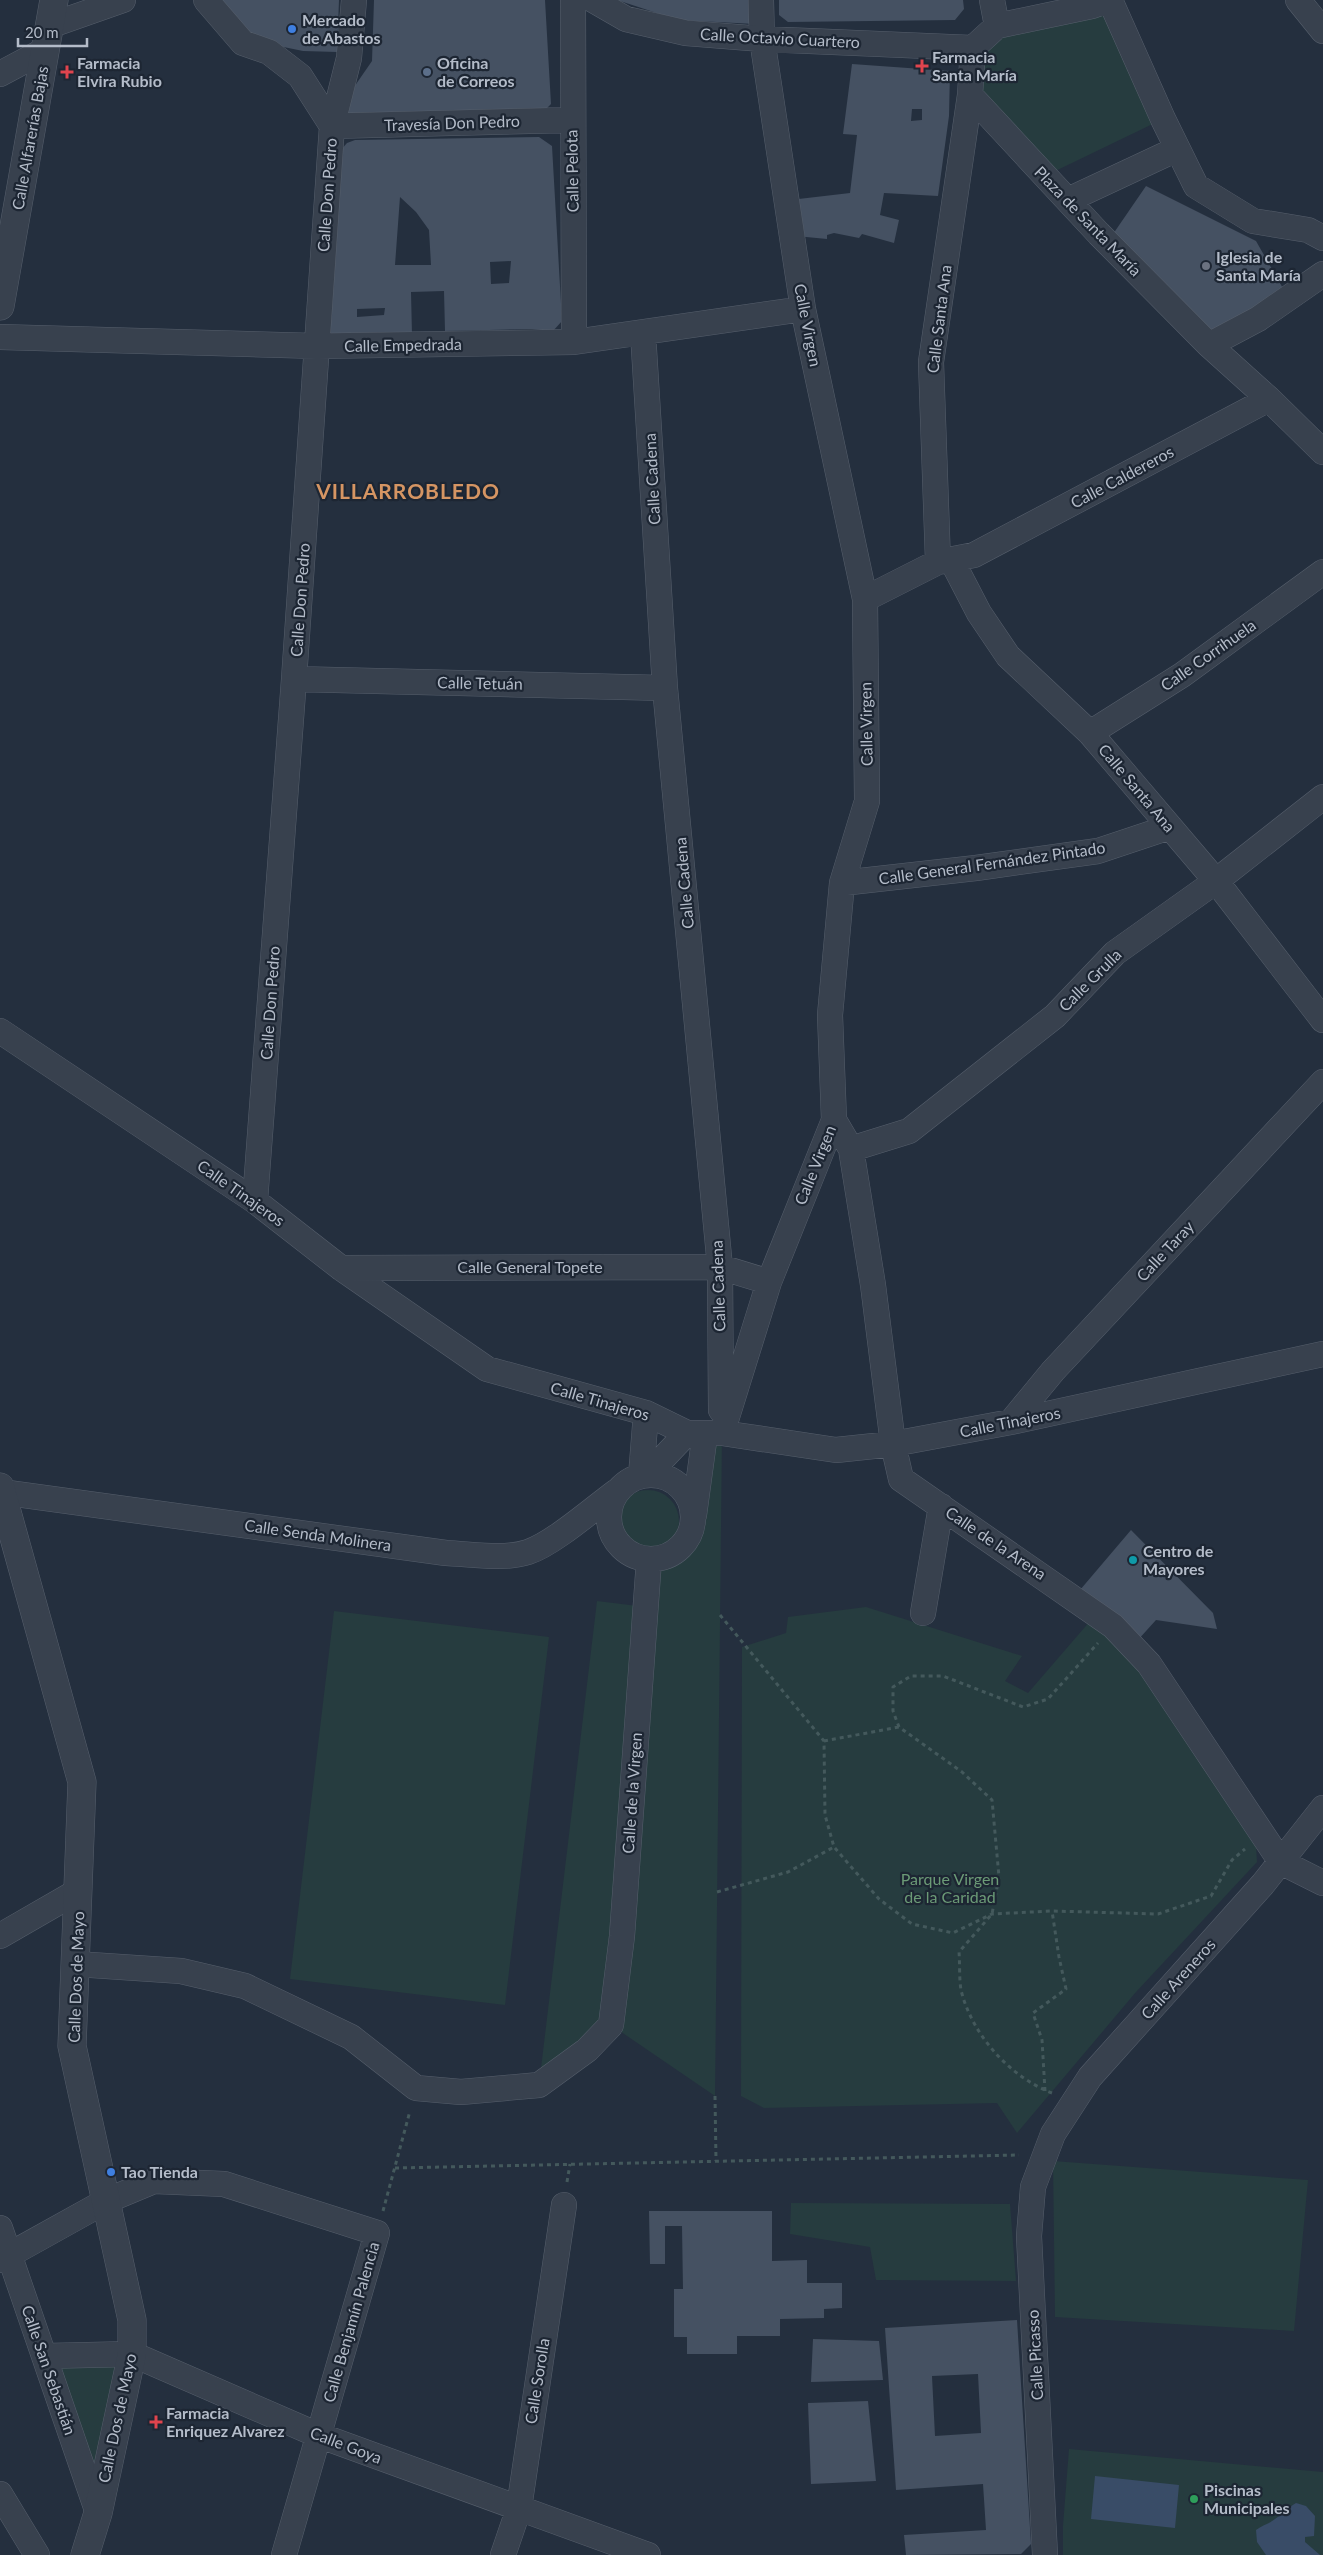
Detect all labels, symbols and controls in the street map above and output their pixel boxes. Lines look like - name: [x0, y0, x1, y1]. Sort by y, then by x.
- place label: Mercado de Abastos: [302, 10, 380, 47]
- scale bar: [18, 15, 86, 47]
- text: 20 m: [25, 23, 59, 41]
- marker: Mercado de Abastos: [286, 23, 298, 35]
- street label: Calle Octavio Cuartero: [700, 24, 860, 51]
- place label: Farmacia Santa María: [932, 47, 1017, 84]
- place label: Farmacia Elvira Rubio: [77, 53, 162, 90]
- place label: Oficina de Correos: [437, 53, 515, 90]
- marker: Farmacia Santa María: [916, 60, 928, 72]
- street label: Calle Alfarerías Bajas: [7, 64, 52, 211]
- marker: Farmacia Elvira Rubio: [61, 66, 73, 78]
- marker: Oficina de Correos: [421, 66, 433, 78]
- street label: Travesía Don Pedro: [384, 111, 520, 134]
- street label: Calle Pelota: [561, 129, 582, 213]
- street label: Calle Don Pedro: [313, 137, 340, 253]
- street label: Plaza de Santa María: [1031, 162, 1146, 280]
- place label: Iglesia de Santa María: [1216, 247, 1301, 284]
- marker: Iglesia de Santa María: [1200, 260, 1212, 272]
- street label: Calle Santa Ana: [922, 264, 955, 374]
- street label: Calle Virgen: [791, 282, 826, 368]
- street label: Calle Empedrada: [344, 334, 462, 355]
- street label: Calle Cadena: [640, 433, 663, 525]
- street label: Calle Caldereros: [1067, 441, 1177, 512]
- district label: VILLARROBLEDO: [315, 478, 500, 503]
- street label: Calle Don Pedro: [286, 542, 313, 658]
- street label: Calle Corrihuela: [1156, 615, 1259, 694]
- street label: Calle Tetuán: [437, 672, 523, 693]
- street label: Calle Virgen: [855, 682, 876, 766]
- street label: Calle Santa Ana: [1095, 740, 1180, 836]
- street label: Calle Cadena: [670, 837, 697, 930]
- street label: Calle General Fernández Pintado: [877, 837, 1107, 888]
- street label: Calle Grulla: [1054, 944, 1125, 1015]
- street label: Calle Don Pedro: [256, 945, 283, 1061]
- street label: Calle Virgen: [790, 1122, 839, 1207]
- street label: Calle Tinajeros: [194, 1156, 289, 1230]
- street label: Calle Taray: [1132, 1216, 1198, 1285]
- street label: Calle Cadena: [706, 1240, 729, 1332]
- street label: Calle General Topete: [457, 1257, 603, 1276]
- street label: Calle Tinajeros: [548, 1377, 652, 1424]
- street label: Calle Tinajeros: [958, 1402, 1062, 1441]
- street label: Calle de la Arena: [942, 1502, 1050, 1583]
- street label: Calle Senda Molinera: [243, 1515, 393, 1554]
- place label: Centro de Mayores: [1143, 1541, 1214, 1578]
- marker: Centro de Mayores: [1127, 1554, 1139, 1566]
- street label: Calle de la Virgen: [618, 1732, 645, 1854]
- park label: Parque Virgen de la Caridad: [901, 1869, 999, 1906]
- street label: Calle Dos de Mayo: [64, 1911, 87, 2043]
- street label: Calle Areneros: [1137, 1934, 1219, 2023]
- place label: Tao Tienda: [121, 2162, 198, 2181]
- marker: Tao Tienda: [105, 2166, 117, 2178]
- street label: Calle Benjamín Palencia: [319, 2239, 383, 2404]
- street label: Calle San Sebastián: [18, 2302, 81, 2437]
- street label: Calle Picasso: [1023, 2309, 1046, 2401]
- street label: Calle Sorolla: [520, 2337, 553, 2425]
- street label: Calle Dos de Mayo: [94, 2351, 140, 2484]
- place label: Farmacia Enriquez Alvarez: [166, 2403, 285, 2440]
- marker: Farmacia Enriquez Alvarez: [150, 2416, 162, 2428]
- street label: Calle Goya: [308, 2422, 385, 2467]
- place label: Piscinas Municipales: [1204, 2480, 1290, 2517]
- marker: Piscinas Municipales: [1188, 2493, 1200, 2505]

